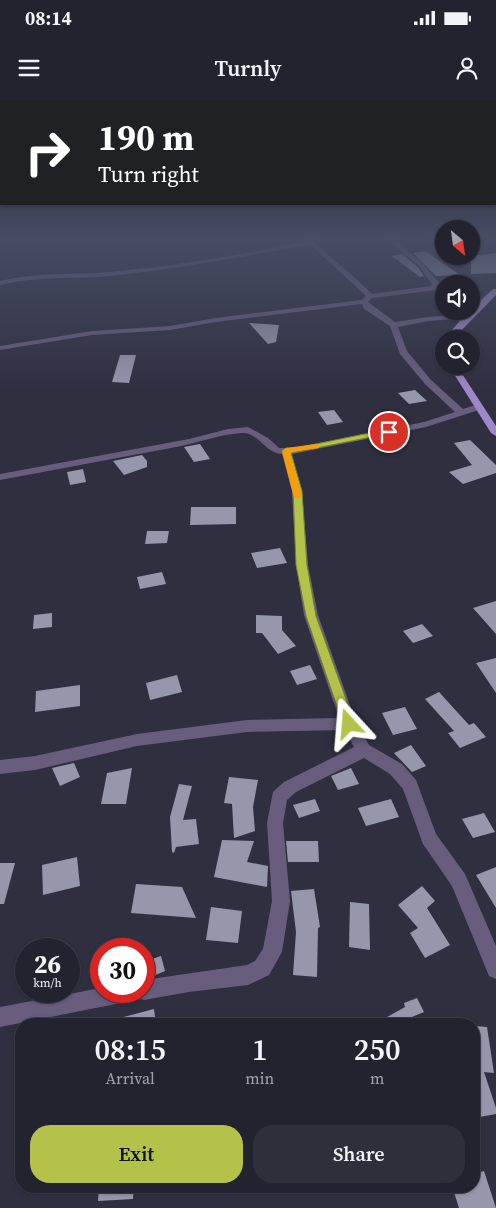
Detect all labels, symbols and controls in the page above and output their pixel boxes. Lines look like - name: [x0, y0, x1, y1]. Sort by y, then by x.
- text: 08:14: [25, 5, 72, 31]
- text: Turnly: [214, 53, 282, 83]
- icon: menu: [15, 54, 43, 82]
- icon: person: [453, 54, 481, 82]
- text: 190 m: [98, 114, 194, 162]
- icon: right: [15, 120, 80, 185]
- text: Turn right: [98, 159, 199, 189]
- north arrow: [435, 220, 480, 265]
- map controls: [435, 220, 480, 375]
- button: sound: [435, 275, 480, 320]
- button: search: [435, 330, 480, 375]
- pin: [368, 411, 410, 453]
- icon: arrive: [375, 418, 403, 446]
- position arrow: [322, 697, 374, 749]
- speed limit sign: 30: [90, 938, 155, 1003]
- text: 26: [34, 947, 61, 981]
- text: km/h: [33, 975, 62, 991]
- text: 08:15: [94, 1029, 166, 1070]
- text: 1: [252, 1029, 268, 1070]
- text: 250: [354, 1029, 401, 1070]
- text: Arrival: [105, 1067, 155, 1089]
- text: min: [245, 1067, 274, 1089]
- text: m: [370, 1067, 384, 1089]
- button: Exit: [30, 1125, 243, 1183]
- button: Share: [253, 1125, 465, 1183]

